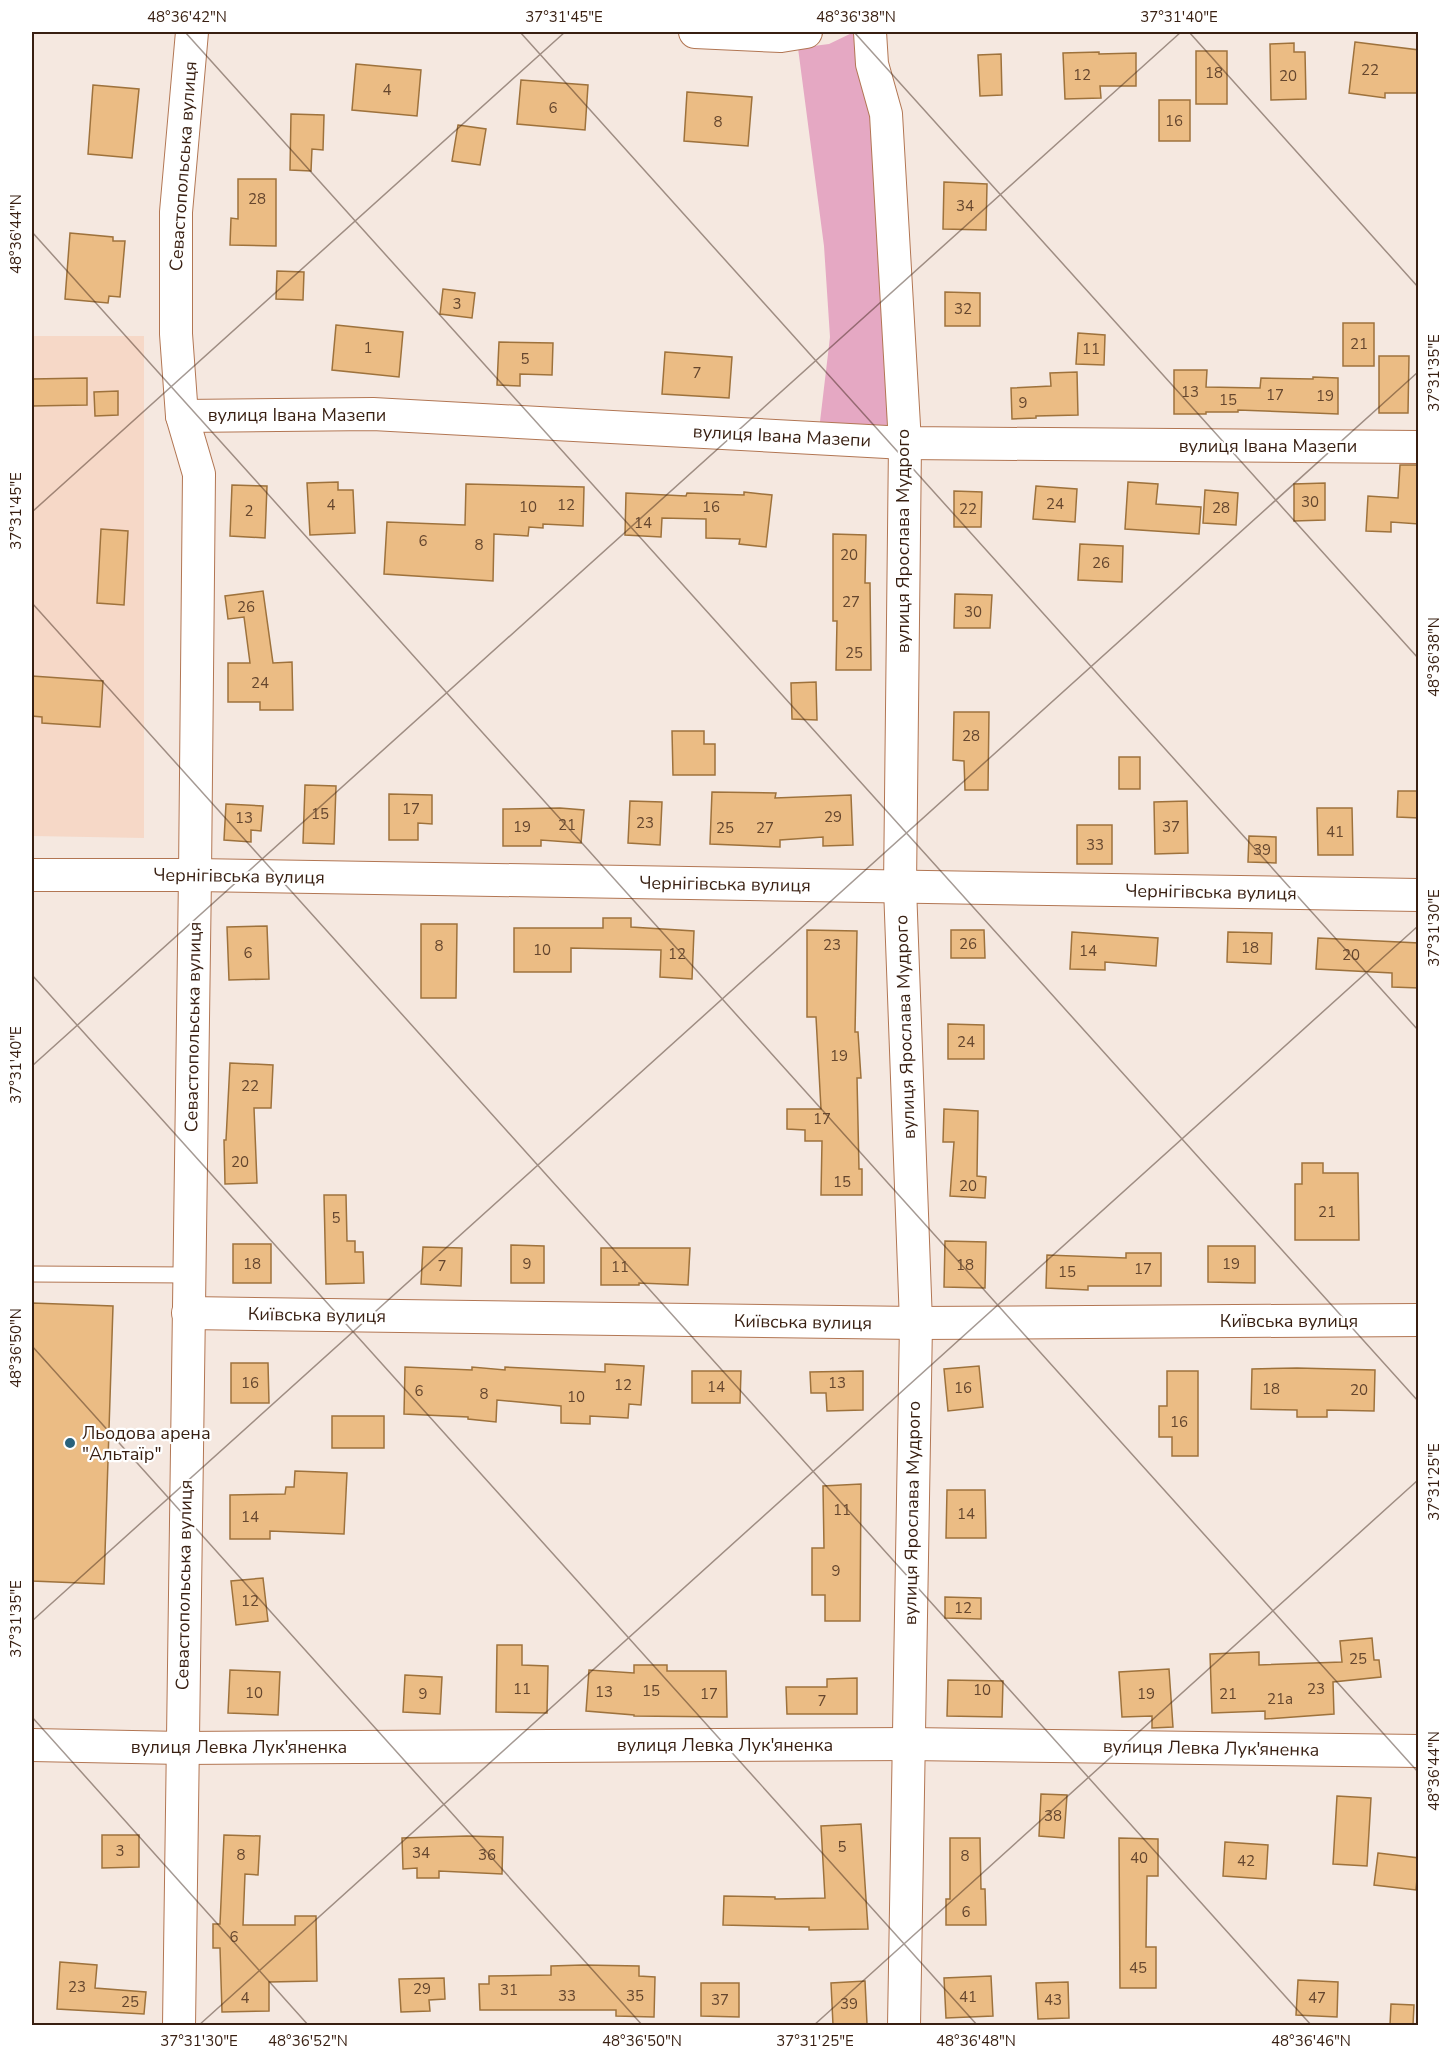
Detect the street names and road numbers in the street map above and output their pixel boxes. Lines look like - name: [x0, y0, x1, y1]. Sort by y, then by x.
- street label: Севастопольська вулиця: [164, 60, 202, 272]
- street label: вулиця Івана Мазепи: [208, 403, 386, 427]
- street label: вулиця Івана Мазепи: [692, 419, 872, 453]
- street label: вулиця Ярослава Мудрого: [891, 429, 915, 653]
- street label: вулиця Івана Мазепи: [1179, 434, 1357, 458]
- street label: Чернігівська вулиця: [153, 863, 325, 889]
- street label: Чернігівська вулиця: [639, 871, 811, 897]
- street label: Чернігівська вулиця: [1125, 879, 1297, 905]
- street label: вулиця Ярослава Мудрого: [889, 914, 921, 1140]
- street label: Севастопольська вулиця: [179, 922, 207, 1132]
- street label: Київська вулиця: [248, 1302, 386, 1328]
- street label: Київська вулиця: [734, 1309, 872, 1335]
- street label: Київська вулиця: [1220, 1309, 1358, 1333]
- street label: вулиця Ярослава Мудрого: [898, 1401, 926, 1625]
- street label: Севастопольська вулиця: [170, 1480, 198, 1690]
- street label: вулиця Левка Лук'яненка: [617, 1733, 833, 1757]
- street label: вулиця Левка Лук'яненка: [1103, 1734, 1319, 1762]
- street label: вулиця Левка Лук'яненка: [131, 1735, 347, 1759]

